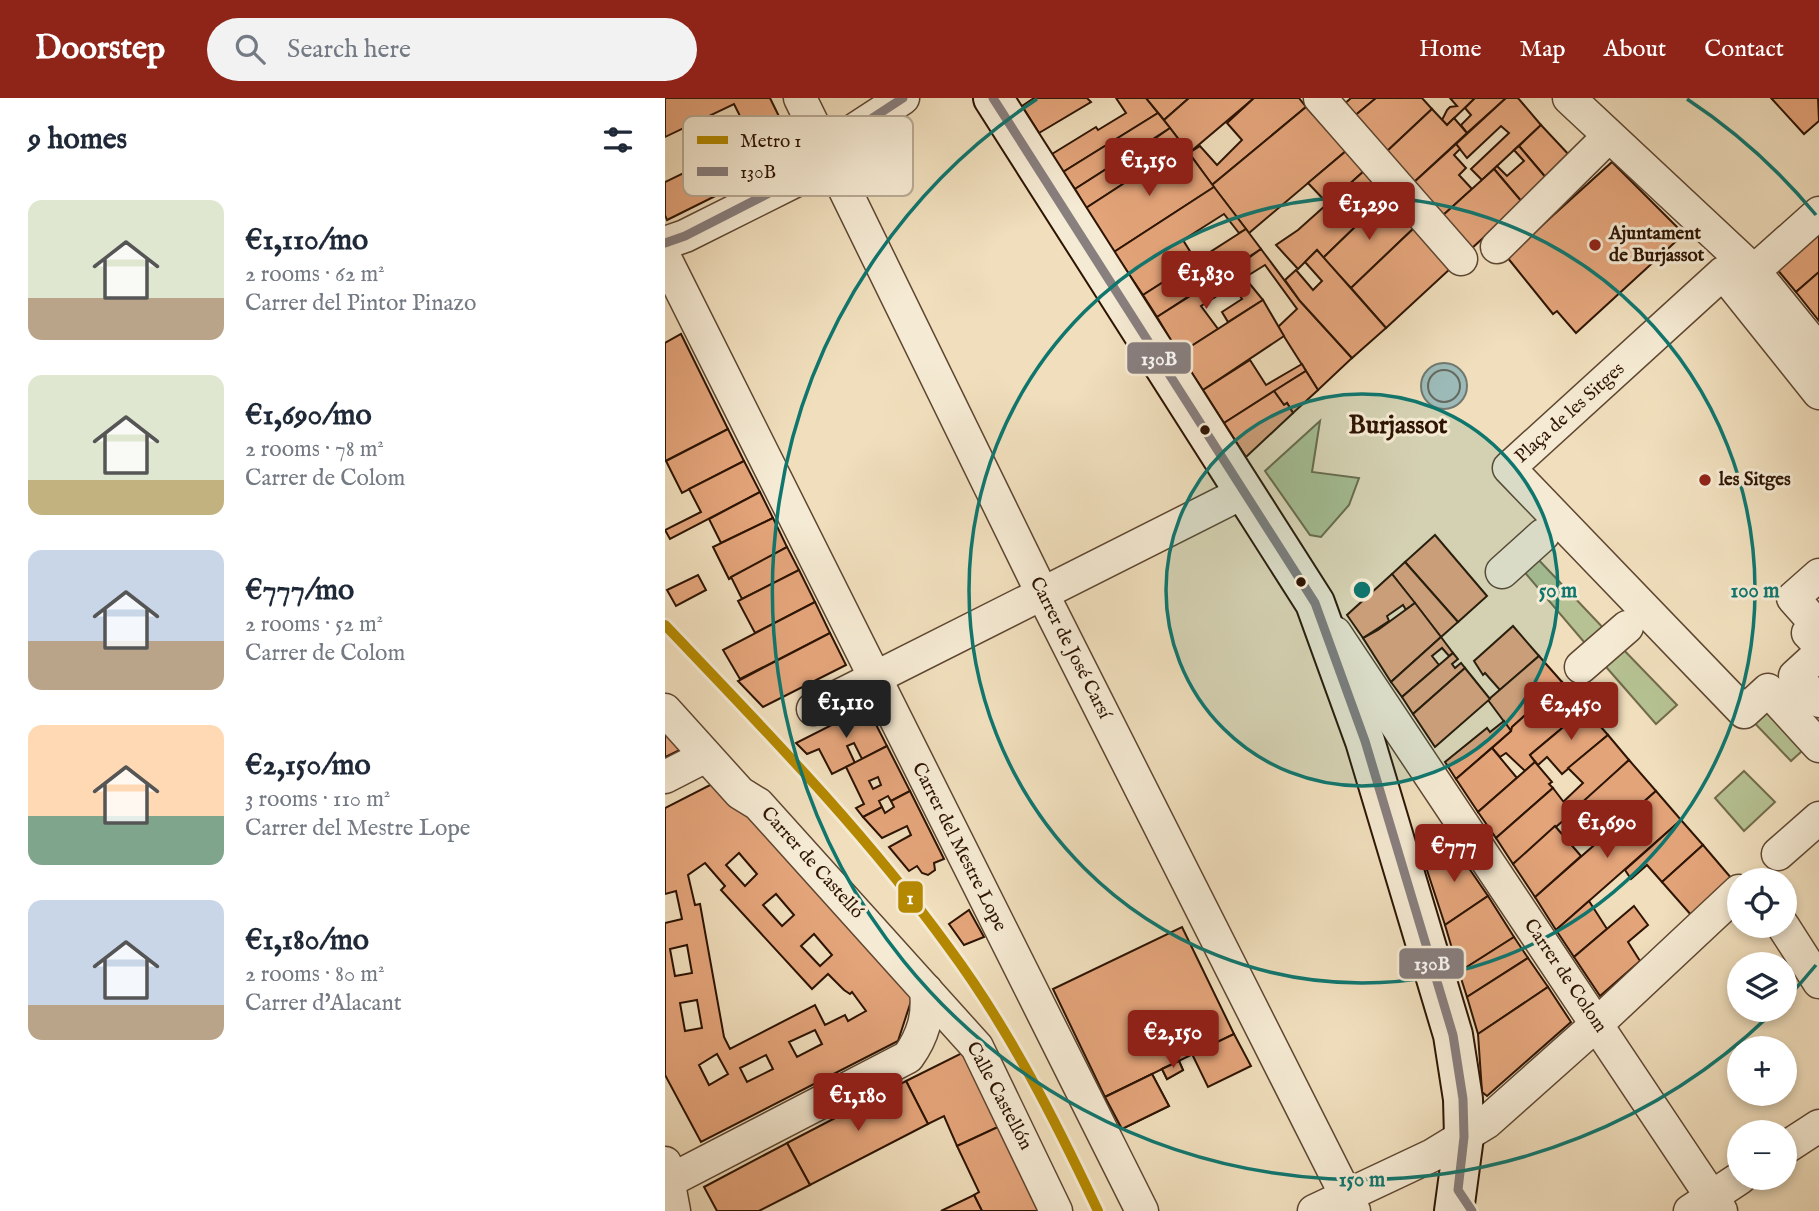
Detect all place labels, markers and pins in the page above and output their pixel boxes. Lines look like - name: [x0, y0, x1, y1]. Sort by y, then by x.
- pin: €1,150: [1092, 139, 1206, 198]
- pin: €1,290: [1312, 183, 1426, 242]
- place label: Ajuntament de Burjassot: [1608, 222, 1705, 268]
- marker: Ajuntament de Burjassot: [1587, 237, 1603, 253]
- pin: €1,830: [1149, 252, 1263, 311]
- unlabelled marker: [1198, 423, 1212, 437]
- place label: les Sitges: [1718, 468, 1791, 492]
- marker: les Sitges: [1697, 472, 1713, 488]
- unlabelled marker: [1294, 575, 1308, 589]
- centre of rings: [1350, 578, 1374, 602]
- pin: €1,110: [789, 680, 903, 740]
- pin: €2,450: [1514, 682, 1628, 742]
- pin: €1,690: [1550, 800, 1664, 860]
- pin: €777: [1413, 824, 1495, 884]
- pin: €2,150: [1116, 1010, 1230, 1070]
- pin: €1,180: [801, 1074, 915, 1133]

